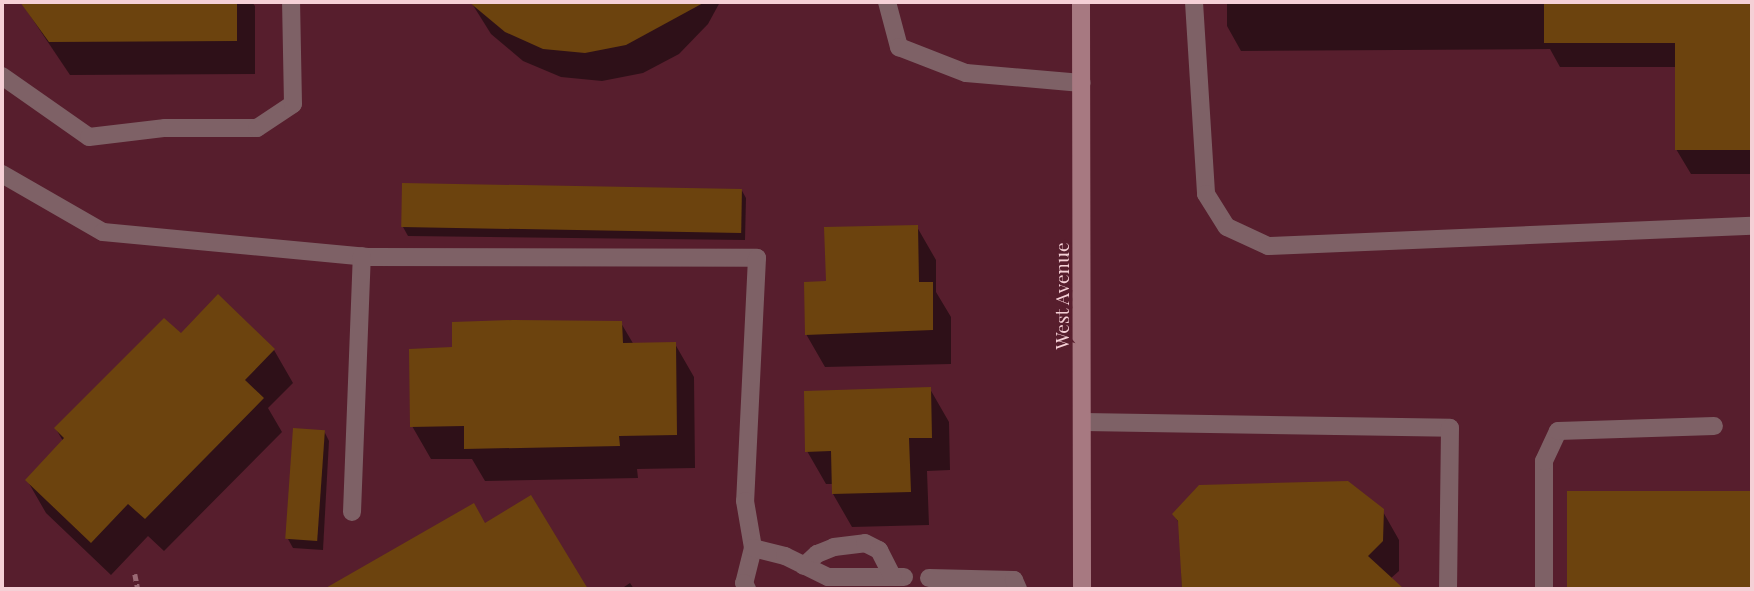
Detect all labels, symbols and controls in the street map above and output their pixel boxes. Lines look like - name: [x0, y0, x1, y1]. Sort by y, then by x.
- street label: West Avenue: [1051, 242, 1073, 350]

